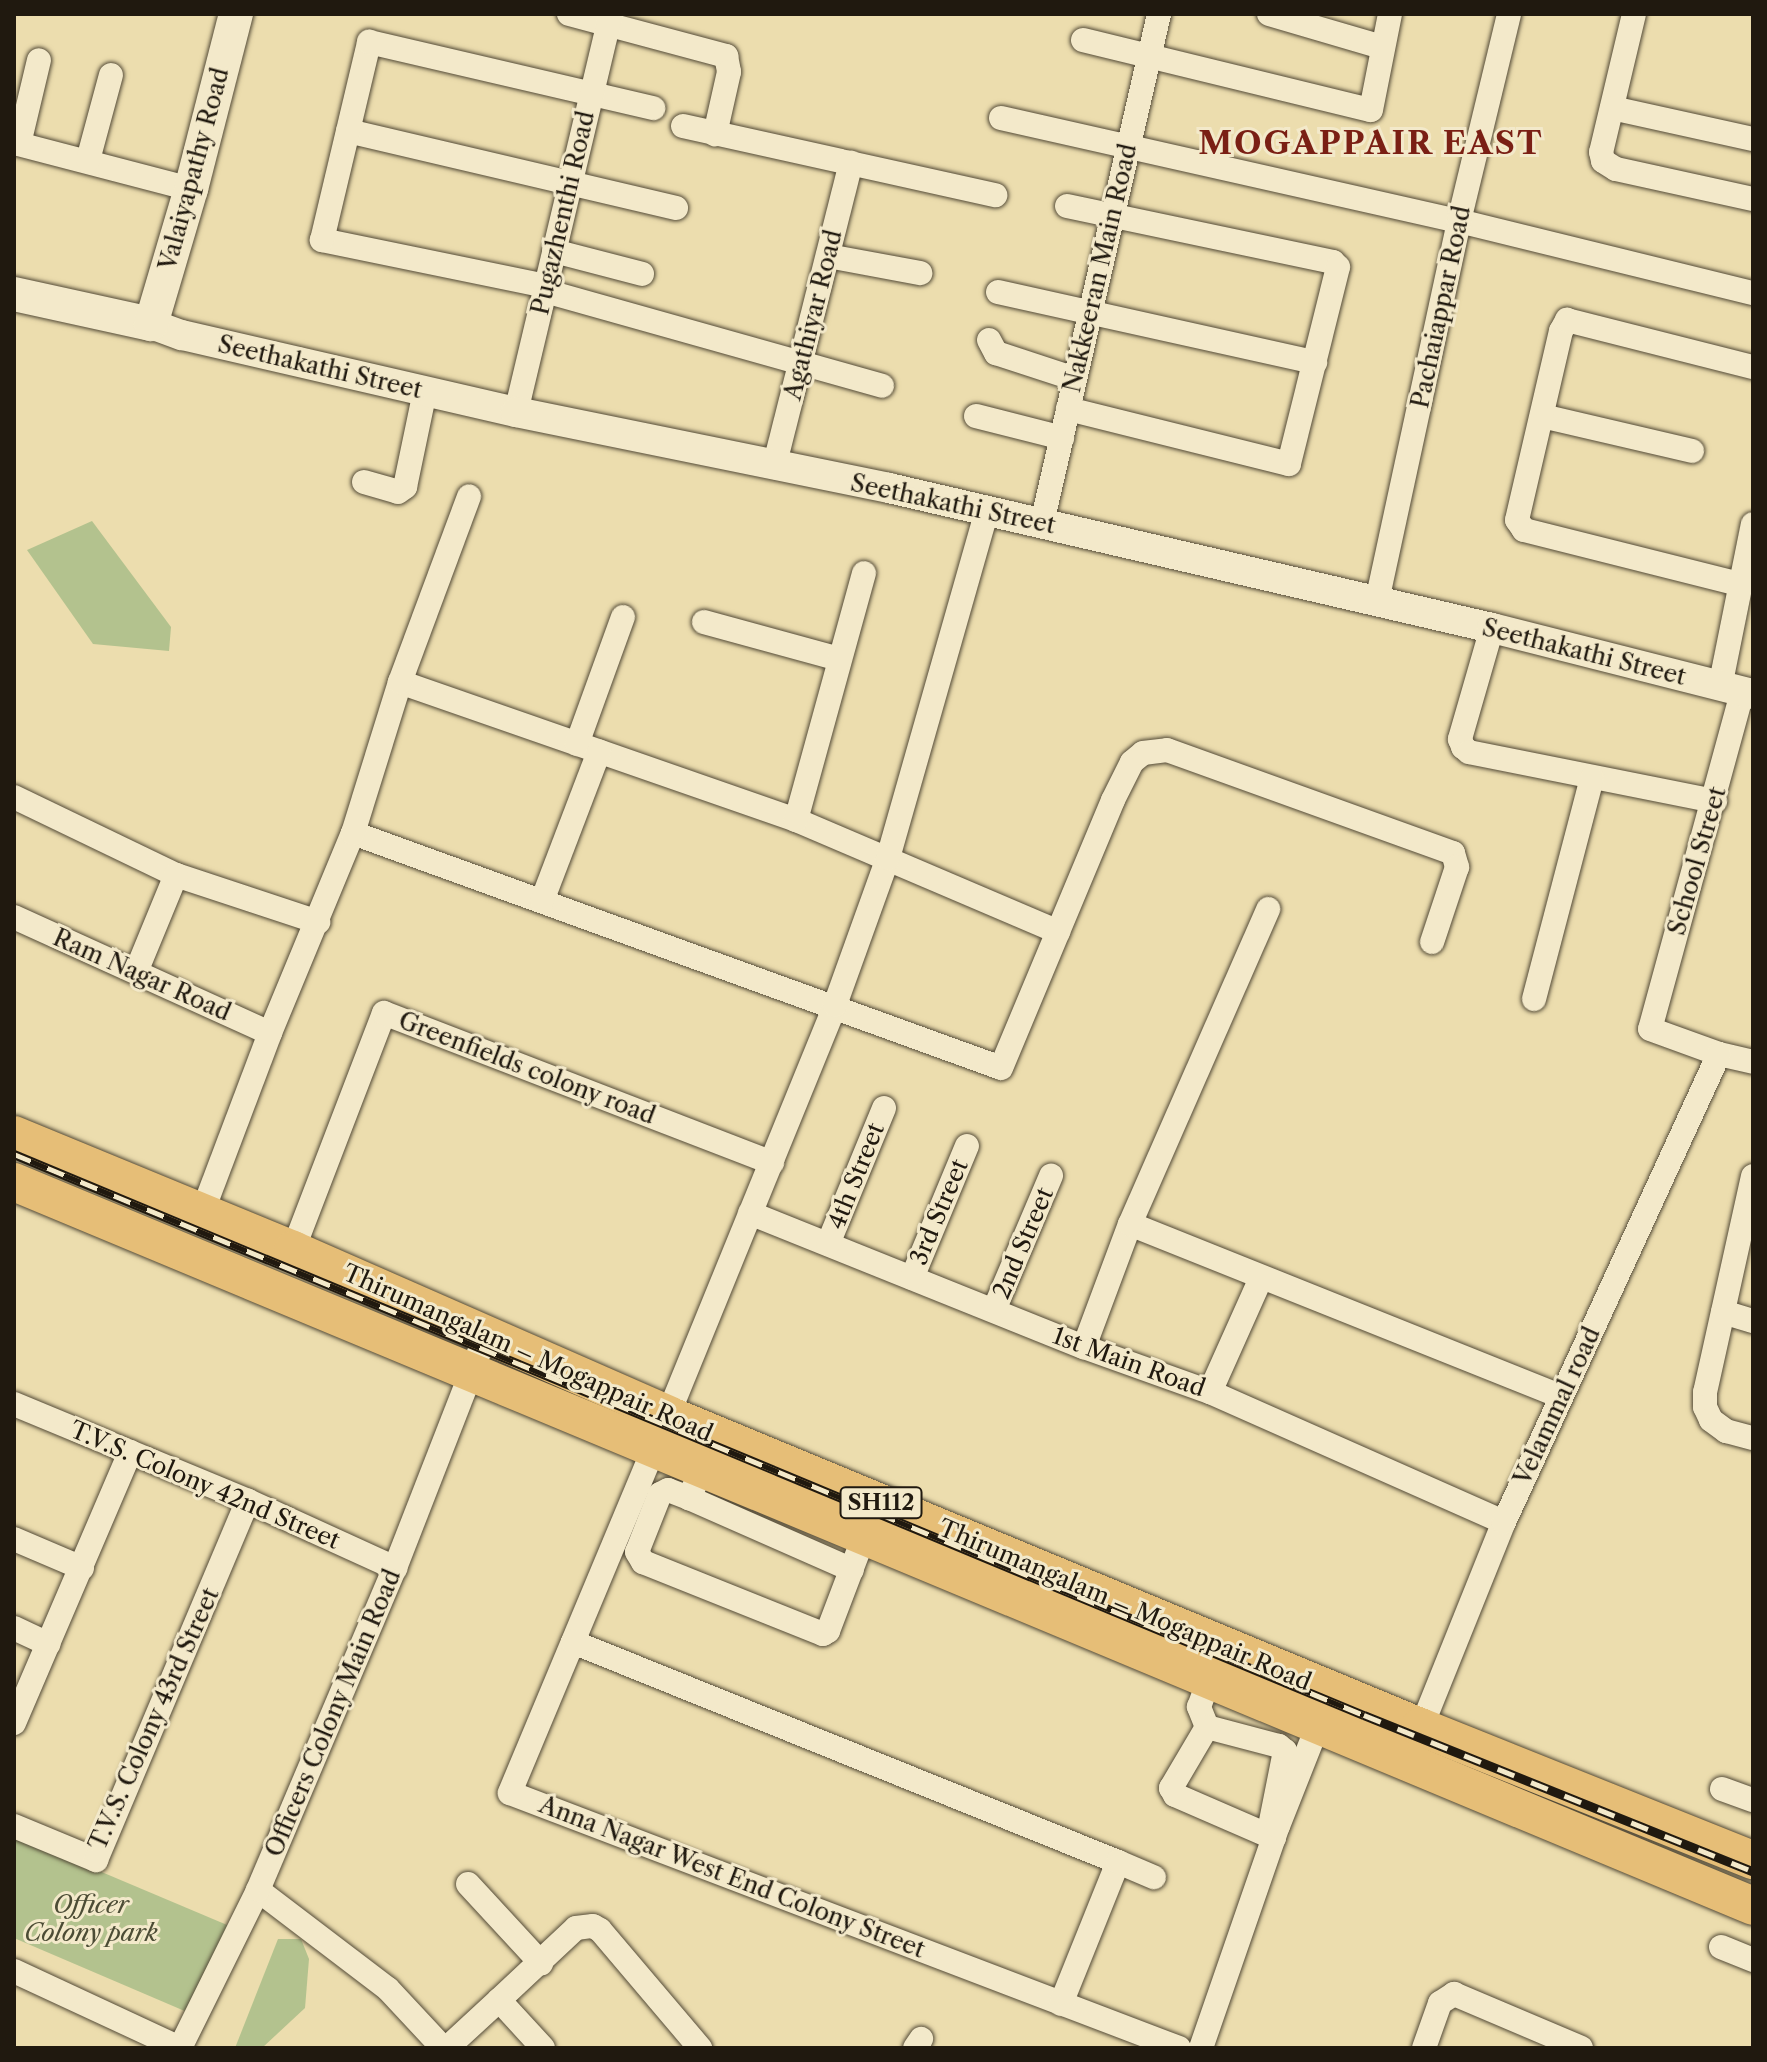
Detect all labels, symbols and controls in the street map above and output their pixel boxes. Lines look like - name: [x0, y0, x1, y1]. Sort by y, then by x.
- street label: Valaiyapathy Road: [153, 64, 235, 274]
- street label: Pugazhenthi Road: [526, 108, 600, 318]
- district label: MOGAPPAIR EAST: [1198, 124, 1544, 162]
- street label: Nakkeeran Main Road: [1057, 141, 1143, 395]
- street label: Pachaiappar Road: [1405, 203, 1477, 411]
- street label: Agathiyar Road: [778, 227, 848, 403]
- street label: Seethakathi Street: [215, 329, 425, 405]
- street label: Seethakathi Street: [848, 468, 1058, 540]
- street label: Seethakathi Street: [1479, 613, 1689, 691]
- street label: School Street: [1662, 784, 1732, 938]
- street label: Ram Nagar Road: [48, 923, 236, 1027]
- street label: Greenfields colony road: [394, 1006, 660, 1130]
- street label: 4th Street: [822, 1119, 890, 1233]
- street label: 3rd Street: [904, 1155, 974, 1269]
- street label: 2nd Street: [987, 1183, 1059, 1303]
- street label: Thirumangalam – Mogappair Road: [338, 1258, 718, 1448]
- street label: 1st Main Road: [1049, 1321, 1209, 1403]
- street label: Velammal road: [1508, 1322, 1606, 1490]
- street label: T.V.S. Colony 42nd Street: [65, 1415, 345, 1555]
- road number: SH112: [839, 1485, 923, 1521]
- street label: Thirumangalam – Mogappair Road: [934, 1513, 1316, 1697]
- street label: Officers Colony Main Road: [259, 1565, 407, 1861]
- street label: T.V.S. Colony 43rd Street: [83, 1583, 225, 1855]
- street label: Anna Nagar West End Colony Street: [534, 1790, 930, 1964]
- park label: Officer Colony park: [24, 1891, 158, 1947]

